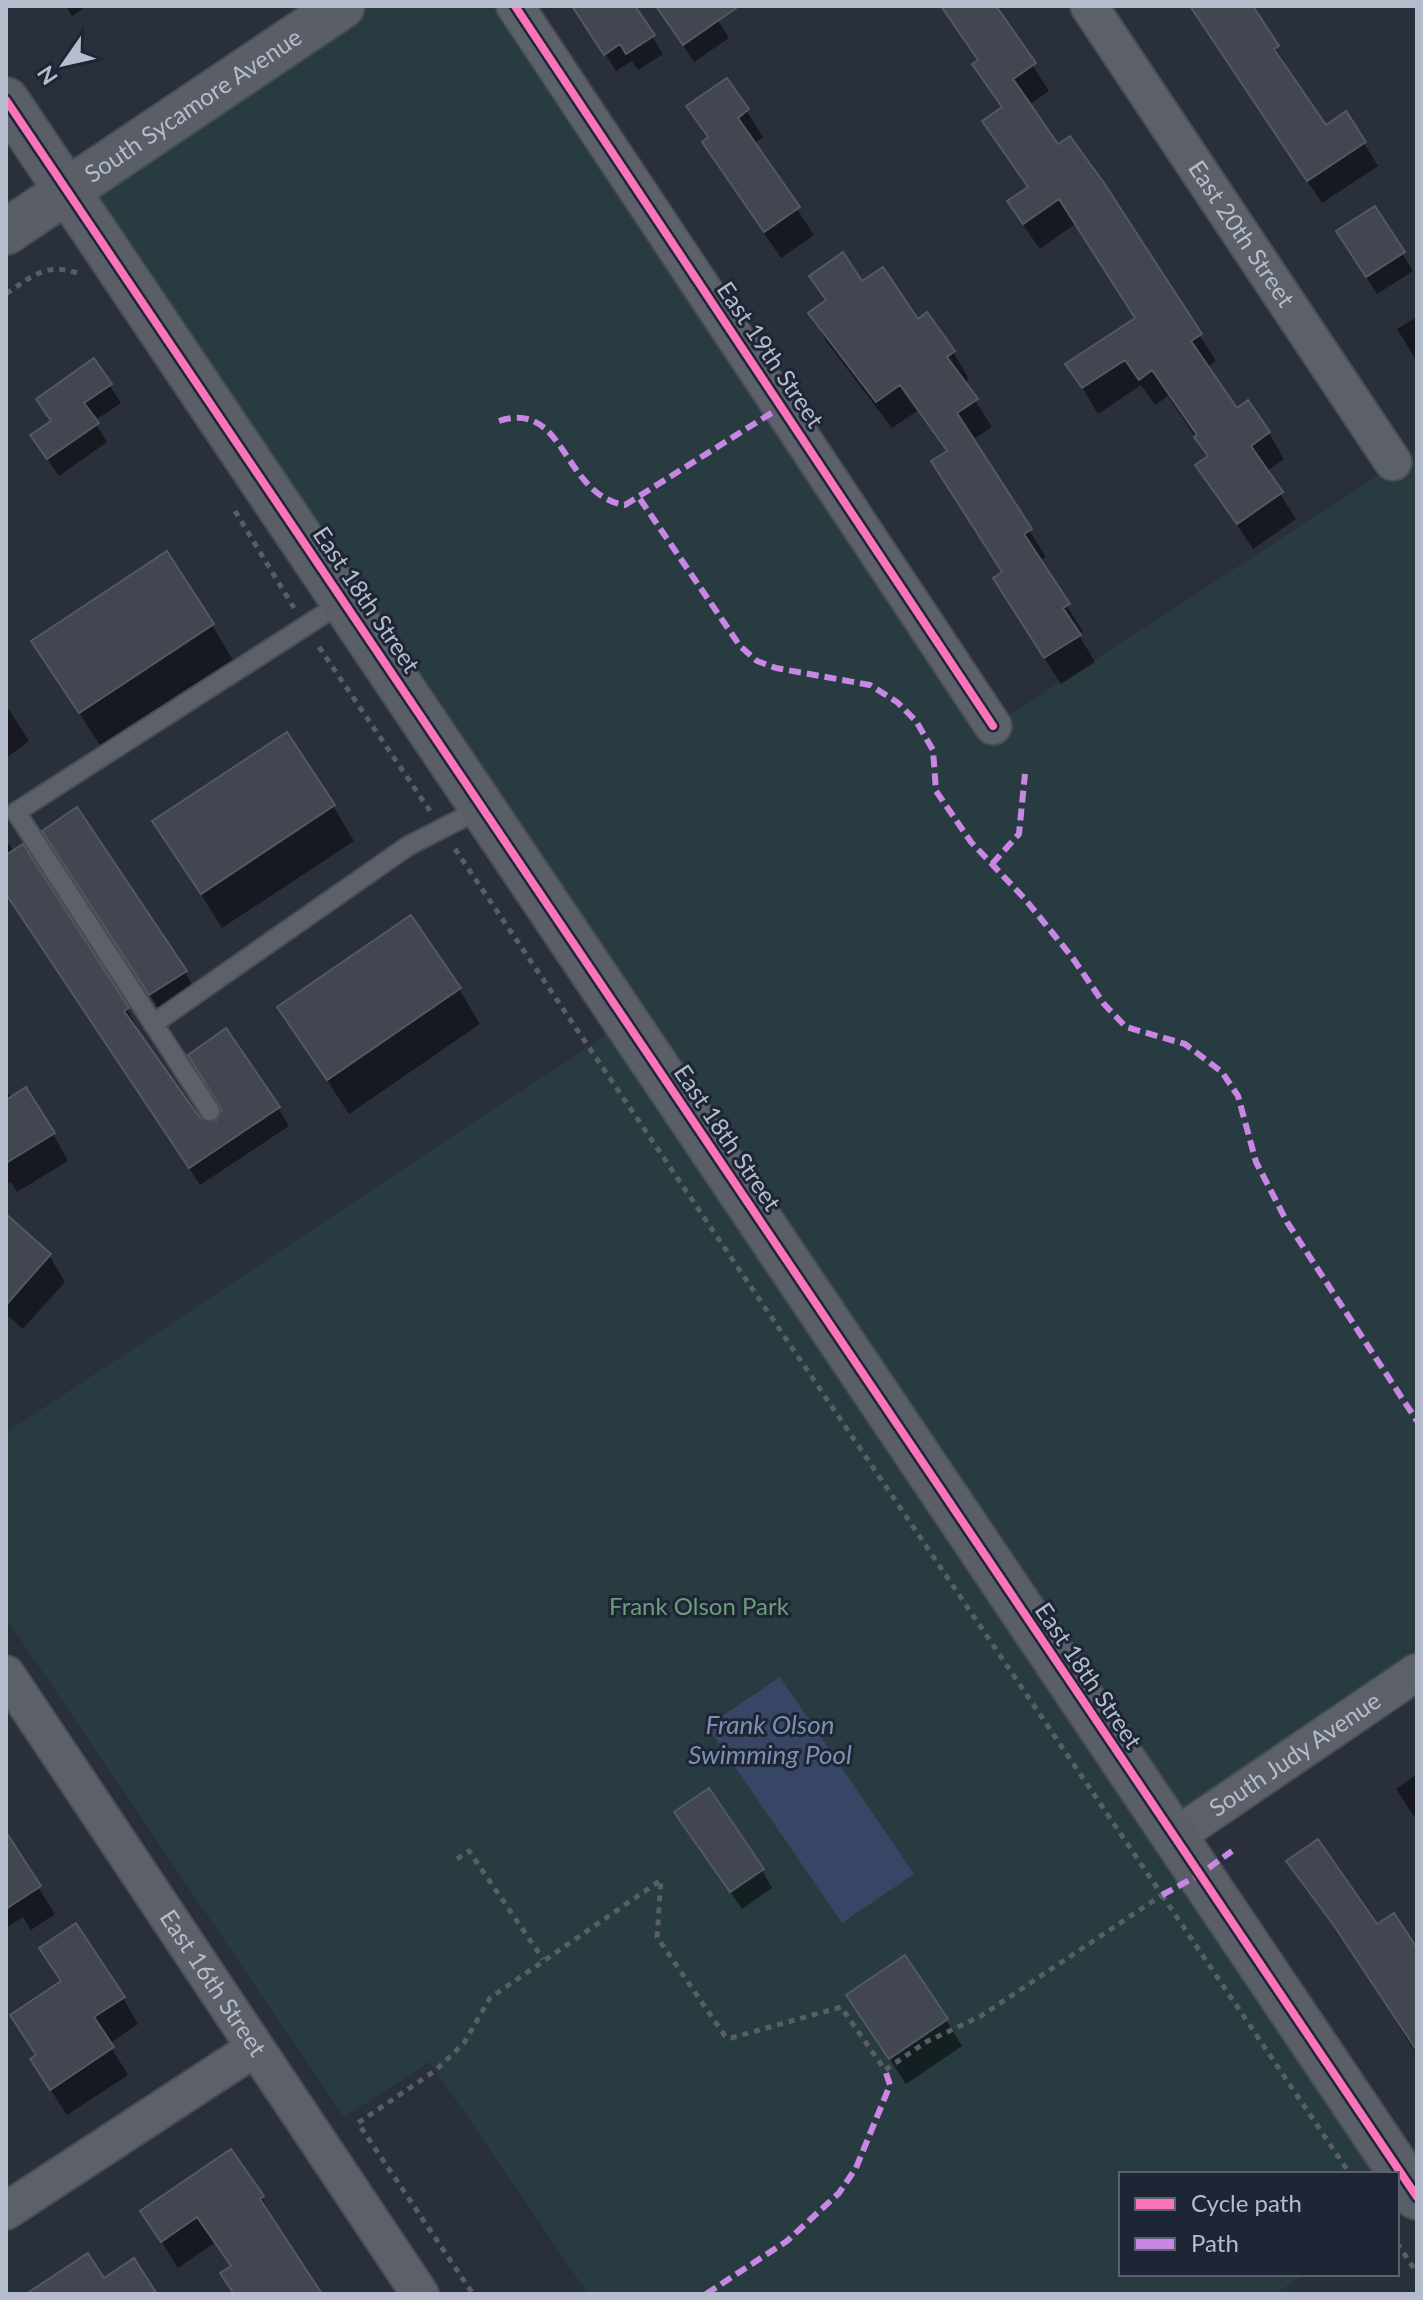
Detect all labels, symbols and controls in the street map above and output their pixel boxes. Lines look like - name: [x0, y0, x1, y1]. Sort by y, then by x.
- street label: South Sycamore Avenue: [79, 21, 307, 188]
- north arrow: [24, 24, 104, 104]
- text: N: [31, 61, 63, 90]
- street label: East 20th Street: [1183, 154, 1302, 312]
- street label: East 19th Street: [712, 276, 831, 433]
- street label: East 18th Street: [308, 521, 427, 678]
- street label: East 18th Street: [669, 1059, 788, 1216]
- park label: Frank Olson Park: [609, 1591, 790, 1620]
- street label: East 18th Street: [1030, 1597, 1149, 1754]
- street label: South Judy Avenue: [1203, 1685, 1386, 1822]
- water label: Frank Olson Swimming Pool: [688, 1708, 852, 1770]
- street label: East 16th Street: [155, 1904, 273, 2062]
- legend: [1119, 2172, 1399, 2276]
- text: Cycle path: [1191, 2188, 1302, 2217]
- text: Path: [1191, 2228, 1239, 2257]

